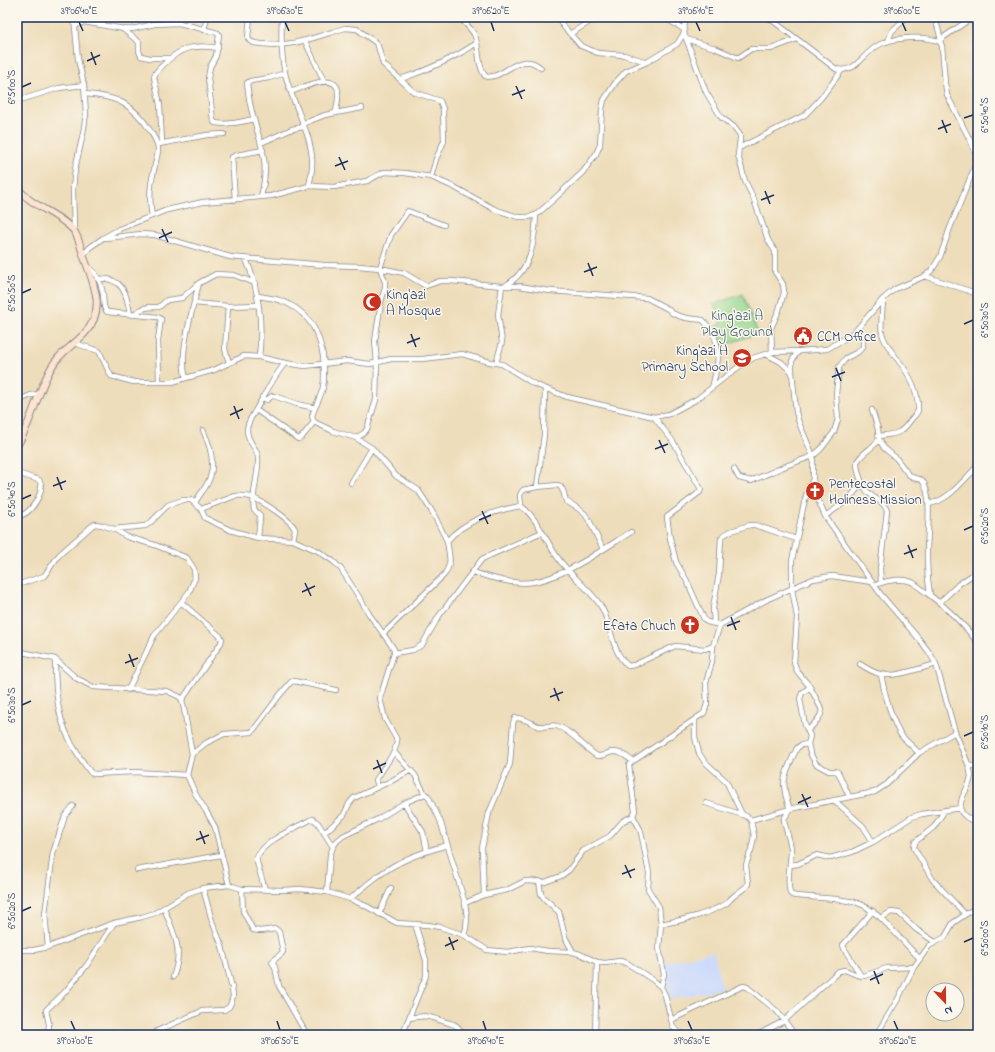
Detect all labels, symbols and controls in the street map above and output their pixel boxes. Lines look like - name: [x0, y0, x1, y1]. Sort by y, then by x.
- text: 39°06'40"E: [61, 4, 97, 19]
- text: 39°06'30"E: [267, 4, 303, 19]
- text: 39°06'20"E: [472, 4, 510, 19]
- text: 39°06'10"E: [678, 4, 714, 19]
- text: 39°06'00"E: [884, 4, 920, 19]
- text: 6°51'00"S: [5, 69, 20, 104]
- text: 6°50'40"S: [978, 97, 993, 133]
- text: 6°50'50"S: [5, 274, 20, 311]
- place label: King'azi A Mosque: [386, 285, 442, 322]
- mosque icon: King'azi A Mosque: [361, 291, 383, 313]
- text: 6°50'30"S: [978, 302, 993, 338]
- park label: King'azi A Play Ground: [701, 306, 773, 344]
- public building icon: CCM Office: [792, 325, 814, 347]
- place label: CCM Office: [817, 327, 877, 348]
- place label: King'azi A Primary School: [641, 341, 728, 379]
- school or university icon: King'azi A Primary School: [731, 347, 753, 369]
- place label: Pentecostal Holiness Mission: [829, 474, 922, 511]
- church icon: Pentecostal Holiness Mission: [804, 480, 826, 502]
- text: 6°50'40"S: [5, 481, 20, 517]
- text: 6°50'20"S: [978, 507, 993, 544]
- church icon: Efata Chuch: [679, 614, 701, 636]
- place label: Efata Chuch: [603, 616, 676, 637]
- text: 6°50'30"S: [5, 687, 20, 723]
- text: 6°50'10"S: [978, 714, 993, 749]
- text: 6°50'20"S: [5, 892, 20, 929]
- text: 6°50'00"S: [978, 920, 993, 956]
- north arrow: [925, 982, 965, 1022]
- text: N: [942, 1002, 955, 1019]
- text: 39°07'00"E: [57, 1034, 93, 1049]
- text: 39°06'50"E: [261, 1034, 299, 1049]
- text: 39°06'40"E: [468, 1034, 504, 1049]
- text: 39°06'30"E: [674, 1034, 710, 1049]
- text: 39°06'20"E: [879, 1034, 917, 1049]

